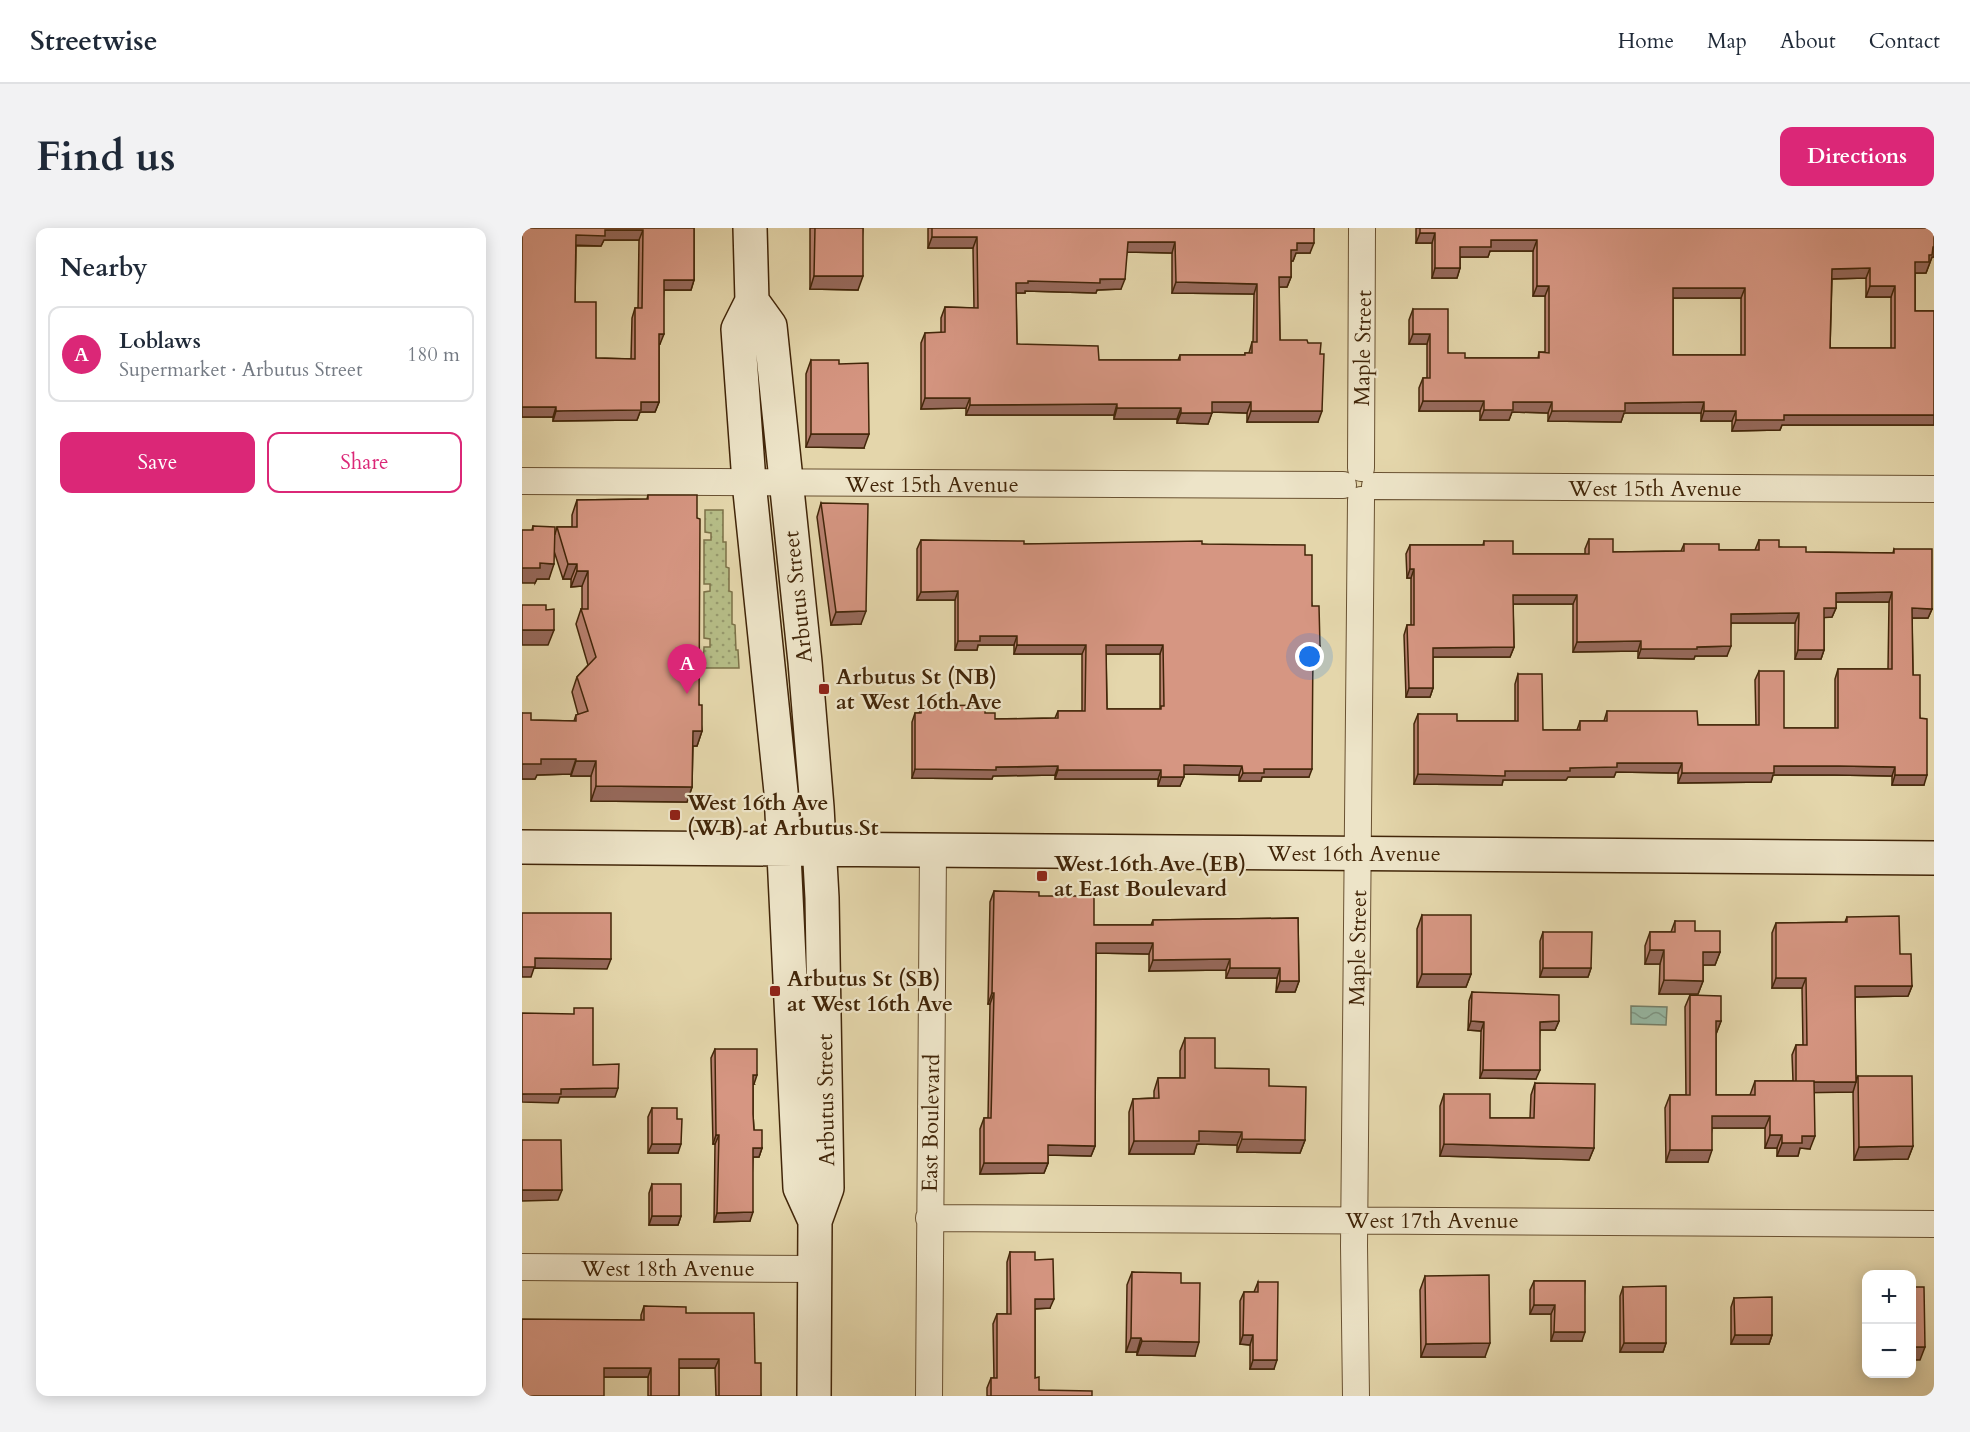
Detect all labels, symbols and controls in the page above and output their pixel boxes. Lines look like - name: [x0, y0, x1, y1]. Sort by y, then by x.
- text: Streetwise: [30, 22, 158, 60]
- text: Home: [1618, 27, 1674, 56]
- text: Map: [1707, 27, 1747, 56]
- text: About: [1780, 27, 1836, 56]
- text: Contact: [1869, 27, 1940, 56]
- button: Directions: [1780, 127, 1934, 186]
- text: Find us: [36, 128, 176, 185]
- text: Nearby: [60, 250, 148, 285]
- street label: Maple Street: [1347, 290, 1379, 406]
- text: Loblaws: [119, 326, 201, 356]
- text: A: [74, 341, 89, 368]
- text: 180 m: [407, 341, 460, 368]
- text: Supermarket · Arbutus Street: [119, 356, 363, 383]
- button: Save: [60, 432, 255, 493]
- button: Share: [267, 432, 462, 493]
- street label: West 15th Avenue: [844, 470, 1019, 500]
- street label: West 15th Avenue: [1567, 474, 1742, 504]
- street label: Arbutus Street: [776, 529, 820, 664]
- your location: [1295, 642, 1324, 671]
- pin: A: [668, 644, 706, 694]
- place label: Arbutus St (NB) at West 16th Ave: [836, 662, 1002, 717]
- marker: Arbutus St (NB) at West 16th Ave: [817, 682, 831, 696]
- place label: West 16th Ave (WB) at Arbutus St: [686, 788, 879, 843]
- marker: West 16th Ave (WB) at Arbutus St: [668, 808, 682, 822]
- street label: West 16th Avenue: [1266, 839, 1441, 869]
- place label: West 16th Ave (EB) at East Boulevard: [1053, 849, 1246, 904]
- marker: West 16th Ave (EB) at East Boulevard: [1035, 869, 1049, 883]
- street label: Maple Street: [1342, 890, 1374, 1006]
- place label: Arbutus St (SB) at West 16th Ave: [787, 964, 953, 1019]
- marker: Arbutus St (SB) at West 16th Ave: [768, 984, 782, 998]
- street label: Arbutus Street: [810, 1033, 842, 1167]
- street label: East Boulevard: [915, 1053, 947, 1192]
- street label: West 17th Avenue: [1344, 1206, 1519, 1236]
- street label: West 18th Avenue: [580, 1254, 755, 1284]
- map controls: [1862, 1270, 1916, 1378]
- button: +: [1862, 1270, 1916, 1324]
- button: −: [1862, 1324, 1916, 1378]

